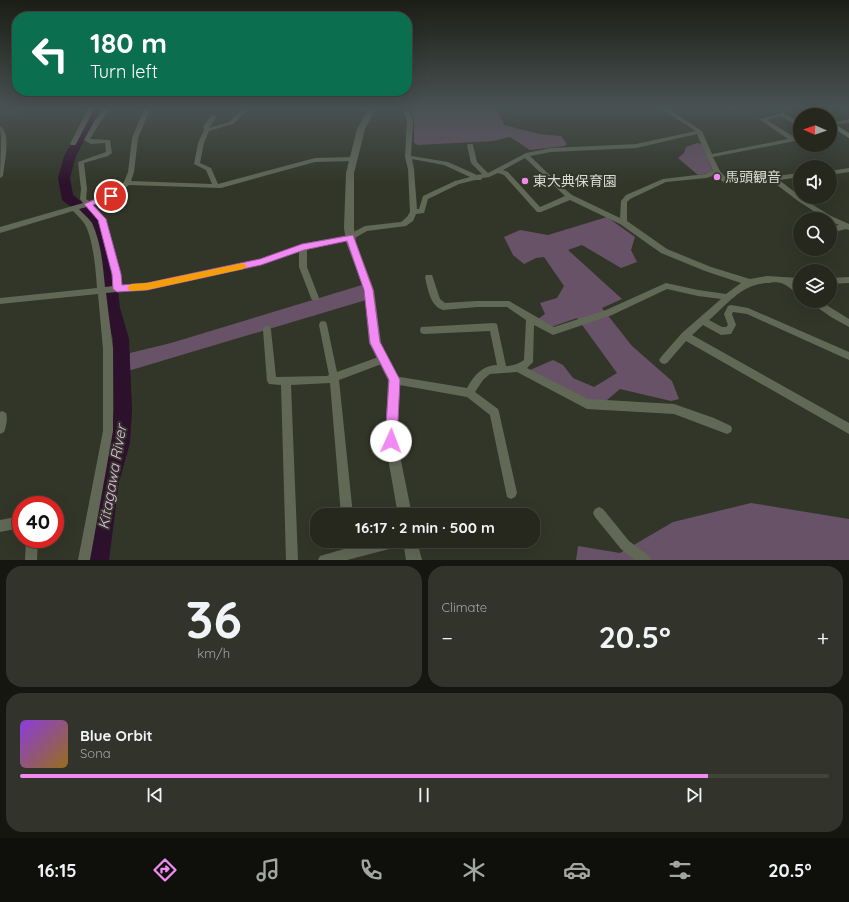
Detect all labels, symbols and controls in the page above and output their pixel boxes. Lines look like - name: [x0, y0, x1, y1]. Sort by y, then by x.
- text: 180 m: [90, 25, 167, 60]
- icon: left: [24, 28, 76, 80]
- text: Turn left: [90, 60, 158, 83]
- north arrow: [793, 108, 837, 152]
- map controls: [793, 108, 837, 308]
- button: sound: [793, 160, 837, 204]
- place label: 馬頭観音: [725, 168, 781, 186]
- place label: 東大典保育園: [533, 172, 617, 190]
- marker: 馬頭観音: [712, 172, 722, 182]
- marker: 東大典保育園: [520, 176, 530, 186]
- pin: [94, 179, 128, 213]
- icon: arrive: [100, 185, 122, 207]
- button: search: [793, 212, 837, 256]
- button: layers: [793, 264, 837, 308]
- position arrow: [370, 420, 412, 462]
- water label: Kitagawa River: [93, 421, 131, 531]
- speed limit sign: 40: [12, 496, 64, 548]
- text: 16:17 · 2 min · 500 m: [355, 518, 495, 537]
- text: 36: [185, 586, 242, 651]
- text: Climate: [442, 599, 487, 615]
- text: 20.5°: [599, 618, 671, 656]
- text: −: [442, 624, 453, 652]
- text: +: [817, 624, 829, 652]
- text: km/h: [197, 645, 230, 661]
- text: Blue Orbit: [80, 726, 153, 745]
- text: Sona: [80, 745, 111, 761]
- icon: previous: [144, 784, 166, 806]
- icon: pause: [413, 784, 435, 806]
- icon: next: [683, 784, 705, 806]
- icon: directions: [151, 856, 179, 884]
- icon: music: [254, 856, 282, 884]
- icon: phone: [357, 856, 385, 884]
- icon: climate: [460, 856, 488, 884]
- icon: car: [563, 856, 591, 884]
- icon: filters: [666, 856, 694, 884]
- text: 16:15: [37, 859, 77, 882]
- text: 20.5°: [768, 859, 812, 882]

